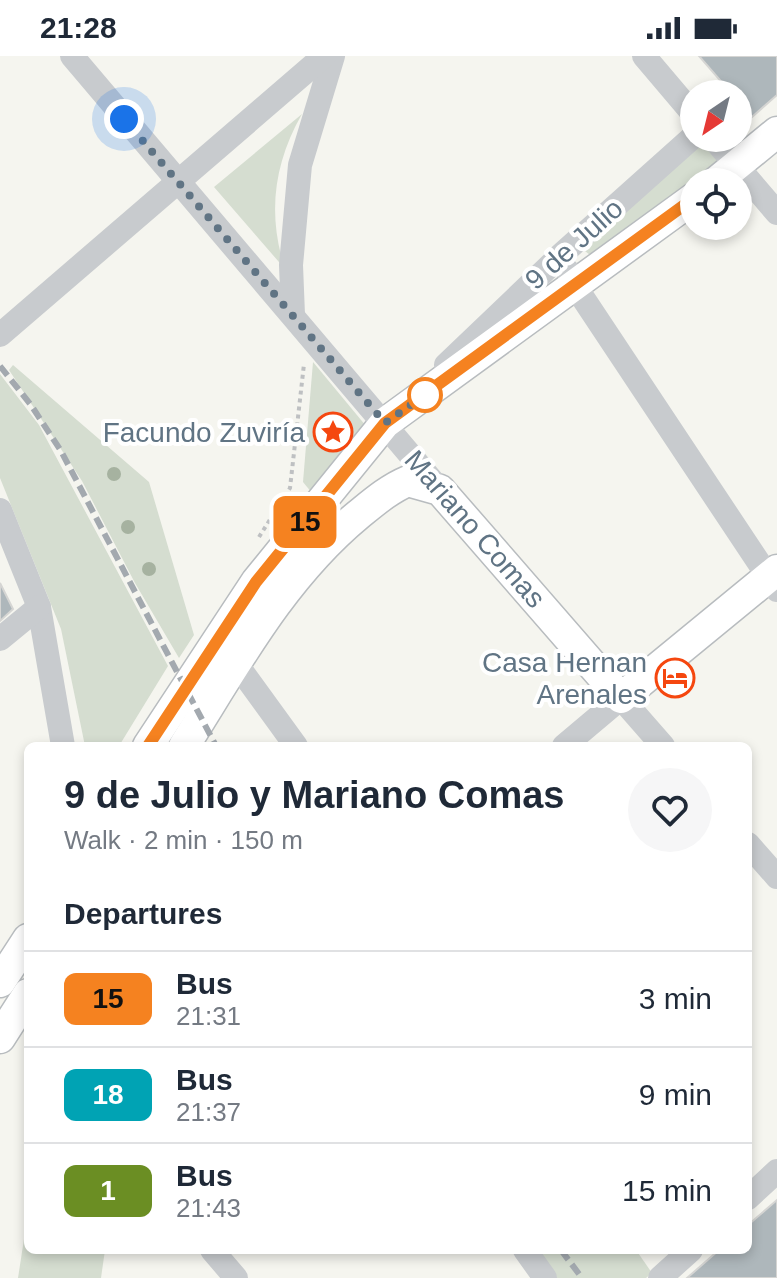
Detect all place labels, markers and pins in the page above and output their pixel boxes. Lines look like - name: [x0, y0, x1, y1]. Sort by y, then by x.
- unlabelled marker: [408, 378, 442, 412]
- place icon: Facundo Zuviría: [312, 411, 354, 453]
- place label: Facundo Zuviría: [103, 417, 305, 448]
- place label: Casa Hernan Arenales: [482, 647, 647, 710]
- hotel icon: Casa Hernan Arenales: [654, 657, 696, 699]

